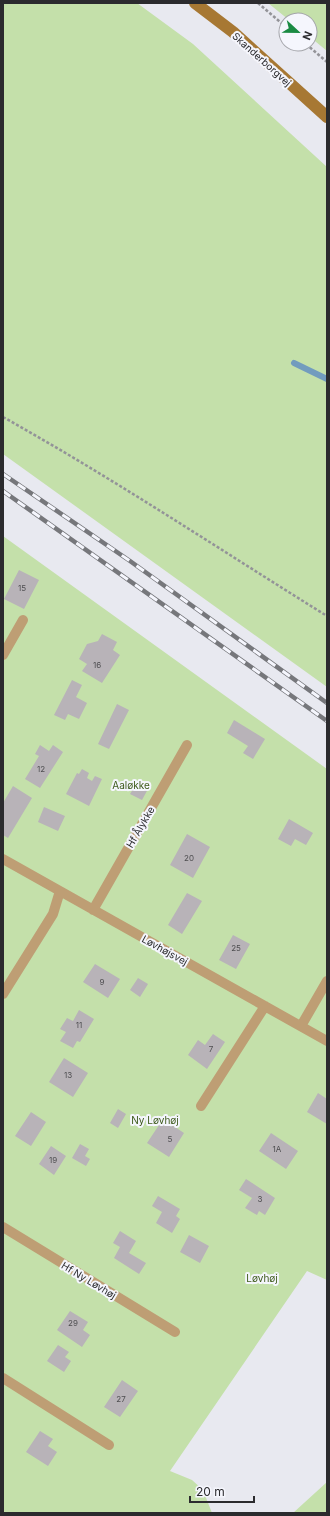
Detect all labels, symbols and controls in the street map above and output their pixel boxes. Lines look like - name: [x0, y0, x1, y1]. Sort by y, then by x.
- north arrow: [278, 12, 318, 52]
- text: N: [299, 29, 315, 42]
- street label: Skanderborgvej: [230, 30, 294, 88]
- house number: 15: [18, 583, 26, 593]
- house number: 16: [93, 660, 101, 670]
- house number: 12: [37, 764, 45, 774]
- park label: Aaløkke: [112, 779, 150, 791]
- street label: Hf Ålykke: [123, 804, 157, 850]
- house number: 20: [184, 853, 194, 863]
- street label: Løvhøjsvej: [140, 933, 190, 967]
- house number: 25: [231, 943, 241, 953]
- house number: 9: [100, 977, 105, 987]
- house number: 11: [76, 1020, 82, 1030]
- house number: 7: [209, 1044, 214, 1054]
- house number: 13: [64, 1070, 72, 1080]
- park label: Ny Løvhøj: [131, 1114, 179, 1126]
- house number: 5: [168, 1134, 173, 1144]
- house number: 1A: [273, 1144, 282, 1154]
- house number: 19: [49, 1155, 57, 1165]
- house number: 3: [258, 1194, 263, 1204]
- street label: Hf Ny Løvhøj: [60, 1259, 118, 1301]
- park label: Løvhøj: [246, 1272, 278, 1284]
- house number: 29: [68, 1318, 78, 1328]
- house number: 27: [116, 1394, 126, 1404]
- scale bar: [190, 1478, 254, 1504]
- text: 20 m: [196, 1484, 225, 1499]

